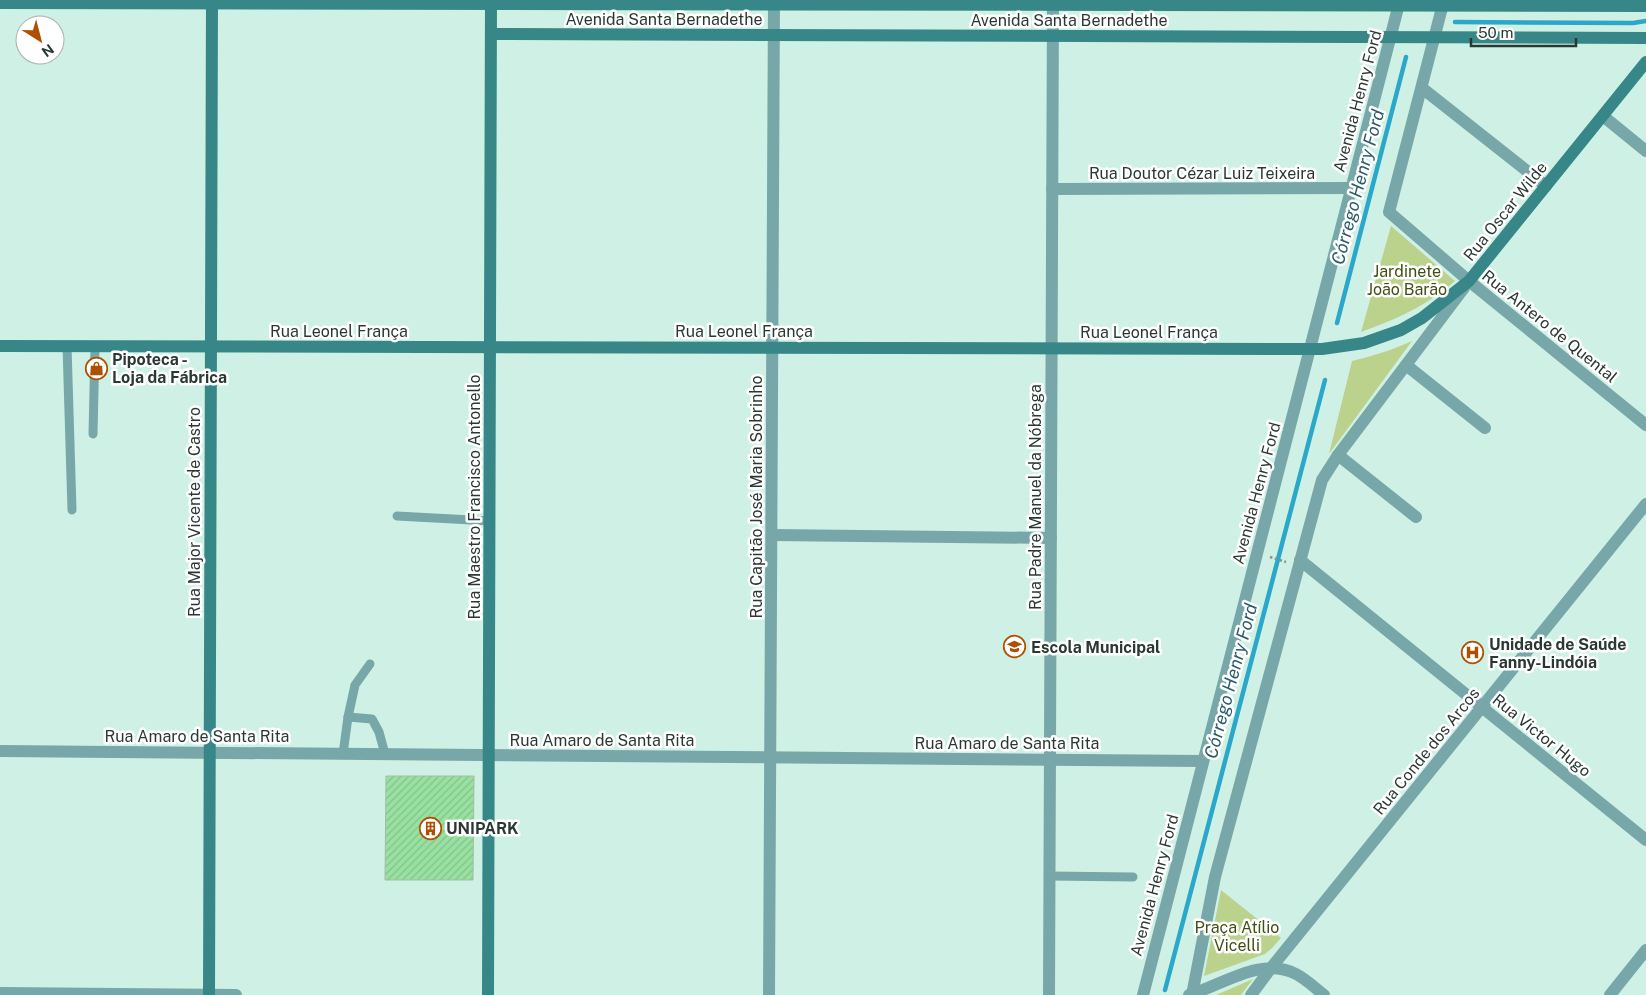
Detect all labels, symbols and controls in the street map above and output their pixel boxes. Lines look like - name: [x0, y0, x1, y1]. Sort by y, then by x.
- street label: Avenida Santa Bernadethe: [565, 10, 763, 29]
- street label: Avenida Santa Bernadethe: [970, 11, 1168, 30]
- north arrow: [15, 15, 65, 65]
- scale bar: [1471, 15, 1576, 47]
- text: 50 m: [1478, 24, 1513, 41]
- street label: Avenida Henry Ford: [1329, 28, 1386, 174]
- text: N: [39, 41, 57, 60]
- water label: Córrego Henry Ford: [1327, 106, 1388, 267]
- street label: Rua Oscar Wilde: [1460, 158, 1551, 265]
- street label: Rua Doutor Cézar Luiz Teixeira: [1089, 164, 1315, 183]
- park label: Jardinete João Barão: [1367, 262, 1447, 299]
- street label: Rua Antero de Quental: [1478, 266, 1621, 387]
- street label: Rua Leonel França: [270, 322, 408, 341]
- street label: Rua Leonel França: [675, 322, 813, 341]
- street label: Rua Leonel França: [1080, 323, 1218, 342]
- place label: Pipoteca - Loja da Fábrica: [112, 350, 227, 387]
- shop icon: Pipoteca - Loja da Fábrica: [84, 356, 108, 380]
- street label: Rua Maestro Francisco Antonello: [465, 374, 484, 620]
- street label: Rua Capitão José Maria Sobrinho: [747, 375, 766, 619]
- street label: Rua Padre Manuel da Nóbrega: [1026, 384, 1045, 610]
- street label: Rua Major Vicente de Castro: [185, 407, 204, 617]
- street label: Avenida Henry Ford: [1228, 420, 1285, 566]
- water label: Córrego Henry Ford: [1200, 600, 1261, 761]
- school or university icon: Escola Municipal: [1003, 635, 1027, 659]
- place label: Unidade de Saúde Fanny-Lindóia: [1489, 635, 1627, 672]
- place label: Escola Municipal: [1031, 638, 1160, 657]
- hospital icon: Unidade de Saúde Fanny-Lindóia: [1461, 641, 1485, 665]
- street label: Rua Conde dos Arcos: [1369, 684, 1483, 819]
- street label: Rua Victor Hugo: [1489, 690, 1595, 781]
- street label: Rua Amaro de Santa Rita: [105, 727, 289, 746]
- street label: Rua Amaro de Santa Rita: [510, 731, 694, 750]
- street label: Rua Amaro de Santa Rita: [915, 734, 1099, 753]
- street label: Avenida Henry Ford: [1126, 812, 1183, 958]
- building icon: UNIPARK: [418, 816, 442, 840]
- place label: UNIPARK: [446, 819, 519, 838]
- park label: Praça Atílio Vicelli: [1195, 918, 1279, 955]

